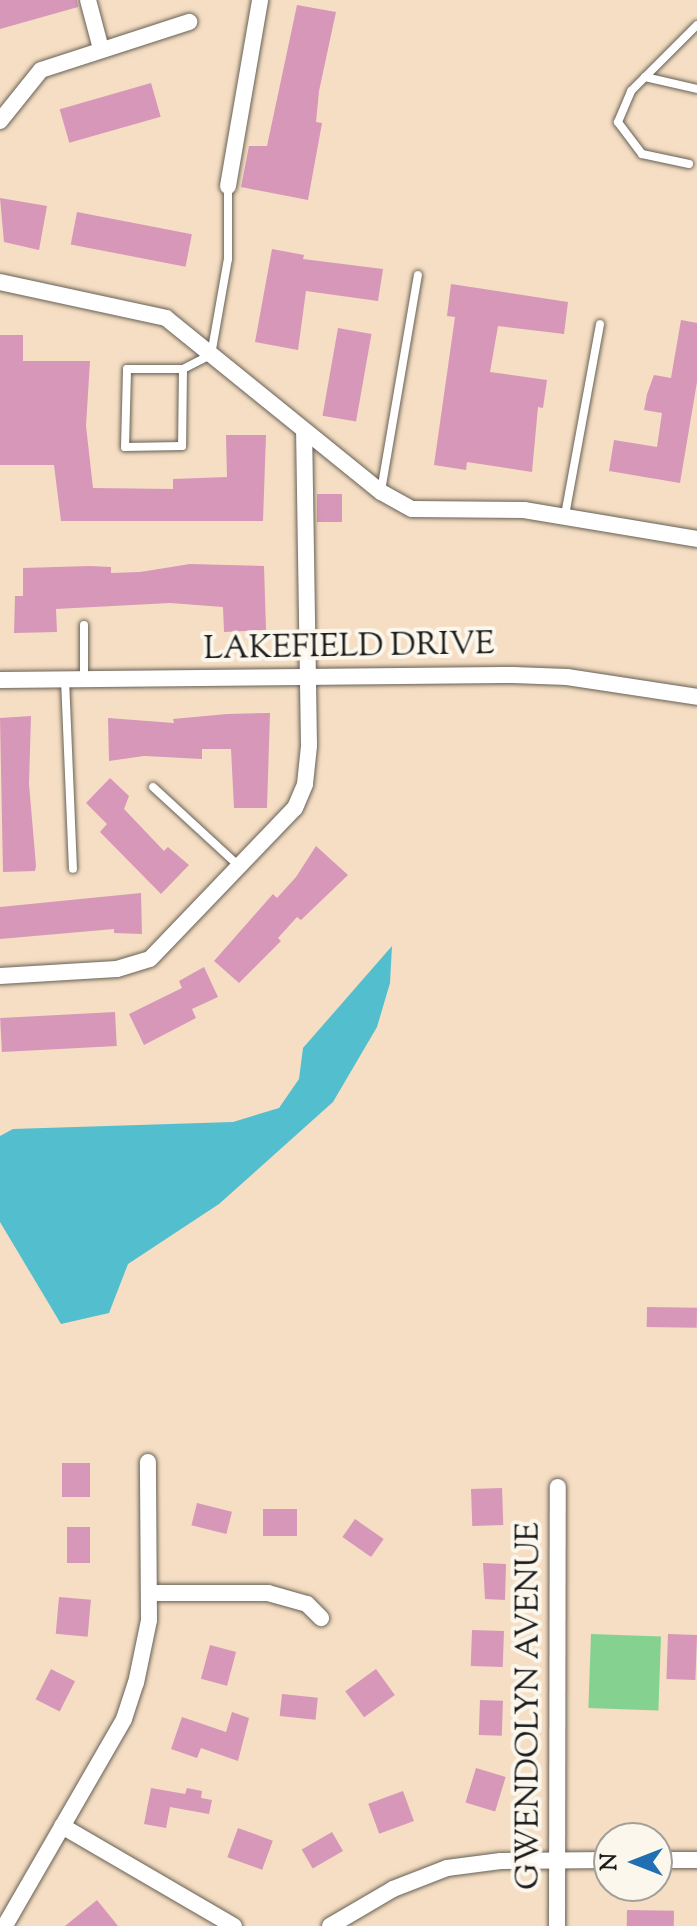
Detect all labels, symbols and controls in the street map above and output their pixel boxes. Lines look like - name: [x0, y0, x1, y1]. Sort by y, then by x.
- street label: LAKEFIELD DRIVE: [203, 626, 495, 670]
- street label: GWENDOLYN AVENUE: [511, 1522, 549, 1890]
- north arrow: [593, 1822, 673, 1902]
- text: N: [595, 1853, 627, 1871]

